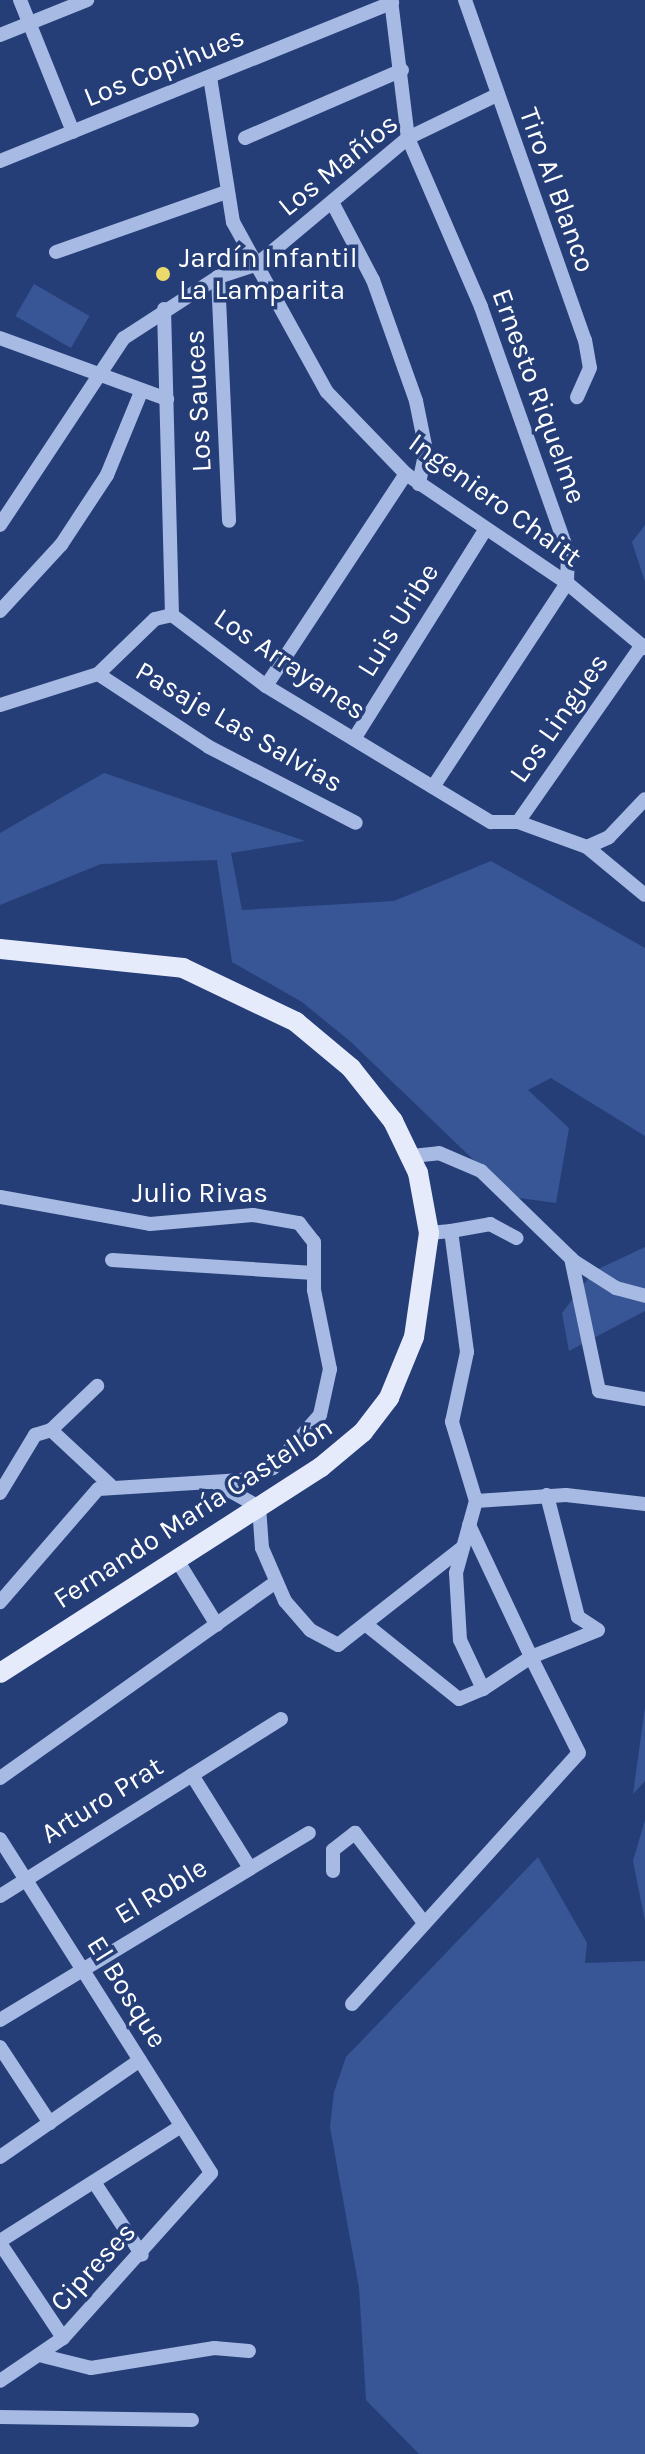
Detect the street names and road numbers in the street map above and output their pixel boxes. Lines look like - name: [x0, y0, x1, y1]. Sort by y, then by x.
- street label: Los Copihues: [79, 20, 249, 114]
- street label: Tiro Al Blanco: [512, 103, 602, 277]
- street label: Los Mañíos: [271, 107, 405, 223]
- street label: Ernesto Riquelme: [485, 284, 593, 508]
- street label: Los Sauces: [177, 329, 219, 473]
- street label: Ingeniero Chaitt: [402, 426, 588, 574]
- street label: Luis Uribe: [350, 557, 446, 683]
- street label: Los Arrayanes: [208, 601, 372, 727]
- street label: Los Lingues: [502, 647, 616, 789]
- street label: Pasaje Las Salvias: [130, 654, 348, 800]
- street label: Julio Rivas: [132, 1176, 268, 1210]
- street label: Fernando María Castellón: [47, 1410, 339, 1616]
- street label: Arturo Prat: [35, 1749, 169, 1851]
- street label: El Roble: [109, 1850, 213, 1932]
- street label: El Bosque: [80, 1930, 174, 2054]
- street label: Cipreses: [43, 2215, 143, 2319]

